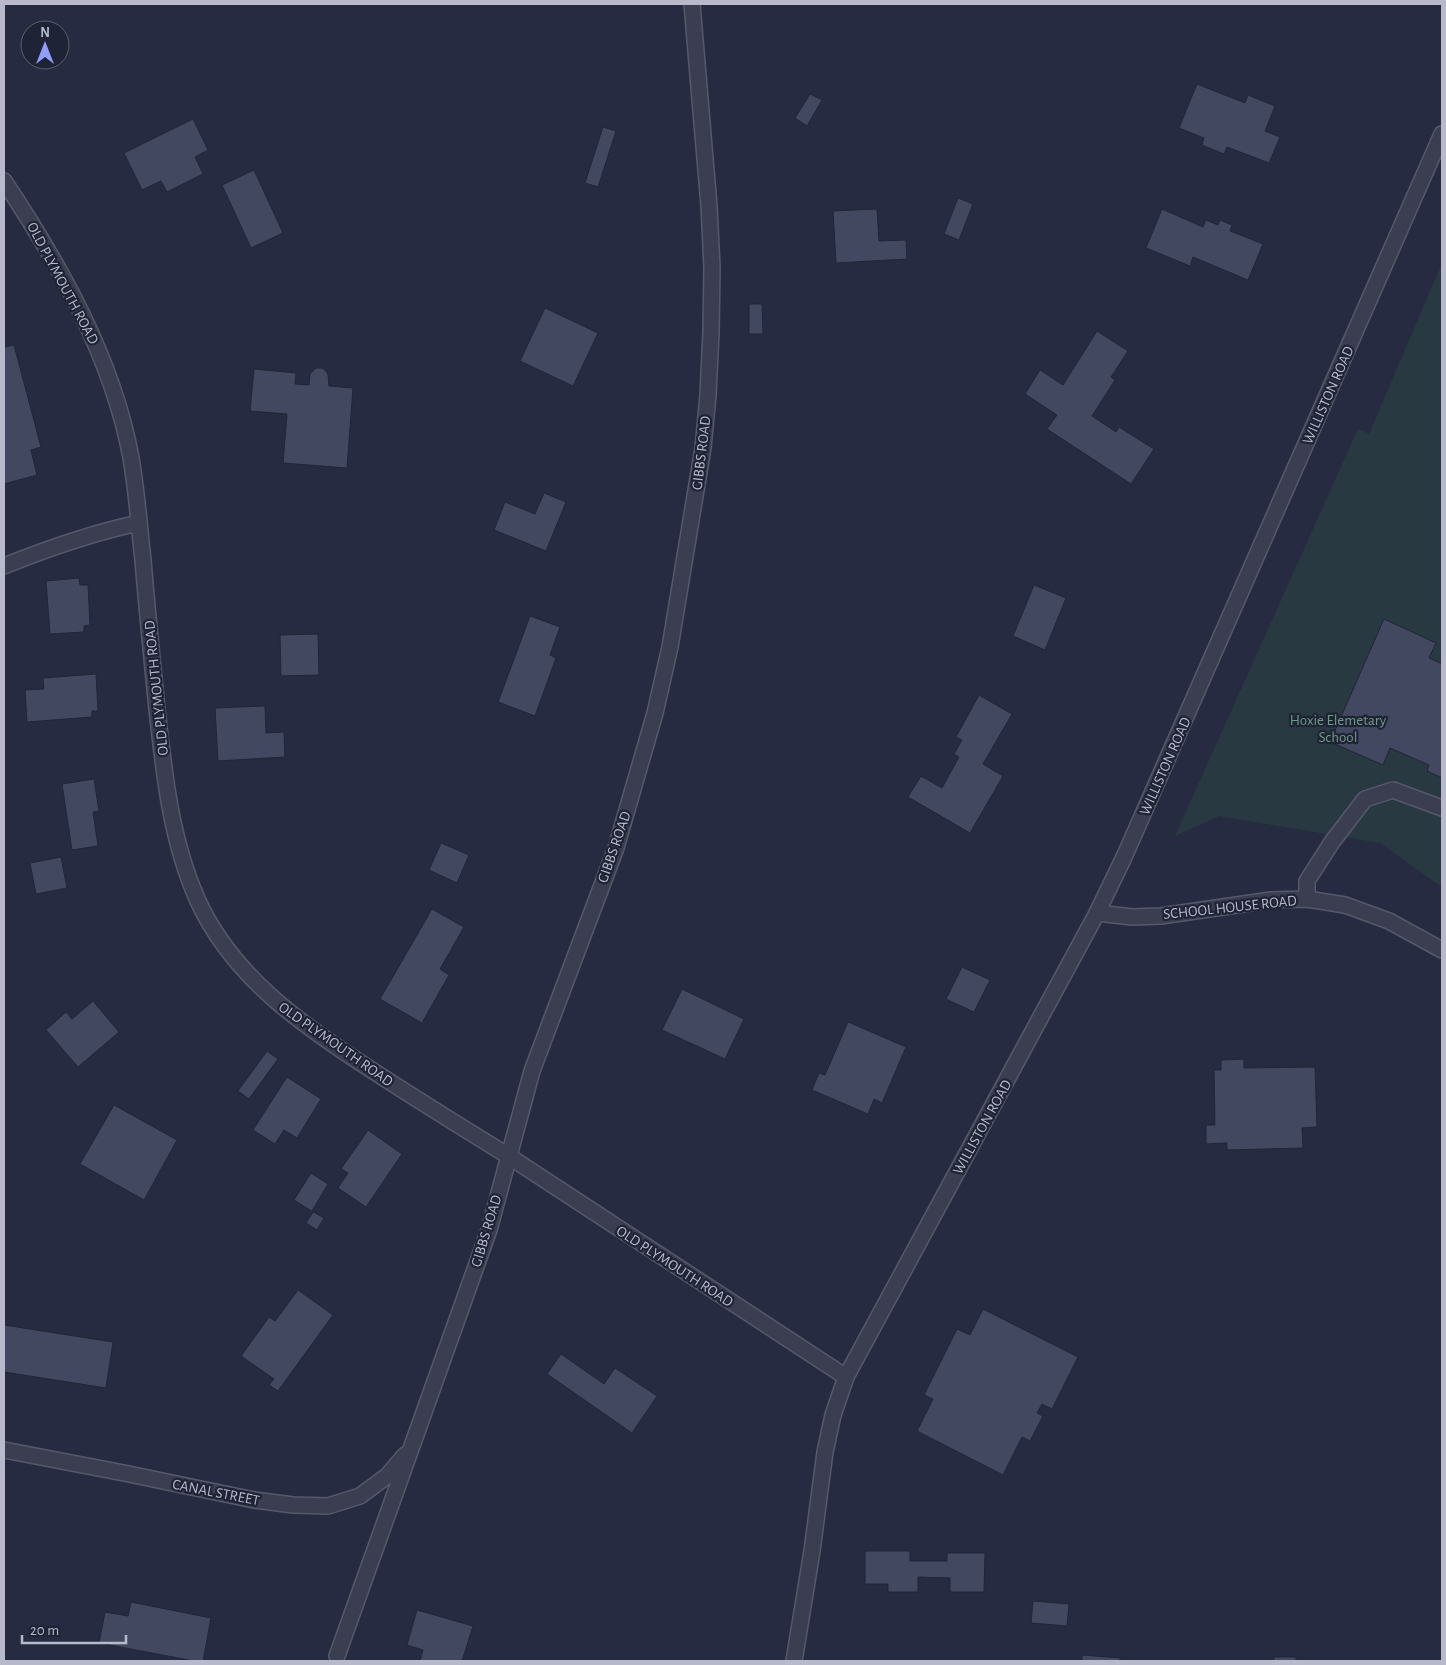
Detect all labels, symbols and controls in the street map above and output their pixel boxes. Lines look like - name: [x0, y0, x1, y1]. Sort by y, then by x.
- north arrow: [20, 20, 70, 70]
- text: N: [40, 26, 50, 40]
- street label: OLD PLYMOUTH ROAD: [24, 220, 101, 347]
- street label: WILLISTON ROAD: [1300, 344, 1357, 446]
- street label: GIBBS ROAD: [690, 415, 714, 491]
- street label: OLD PLYMOUTH ROAD: [142, 619, 171, 756]
- park label: Hoxie Elemetary School: [1290, 713, 1387, 745]
- street label: WILLISTON ROAD: [1137, 715, 1194, 817]
- street label: GIBBS ROAD: [595, 809, 634, 885]
- street label: SCHOOL HOUSE ROAD: [1163, 893, 1298, 922]
- street label: OLD PLYMOUTH ROAD: [276, 999, 396, 1090]
- street label: WILLISTON ROAD: [950, 1077, 1015, 1177]
- street label: GIBBS ROAD: [468, 1193, 505, 1269]
- street label: OLD PLYMOUTH ROAD: [614, 1223, 736, 1310]
- street label: CANAL STREET: [171, 1477, 261, 1508]
- scale bar: [22, 1612, 126, 1644]
- text: 20 m: [30, 1623, 59, 1638]

